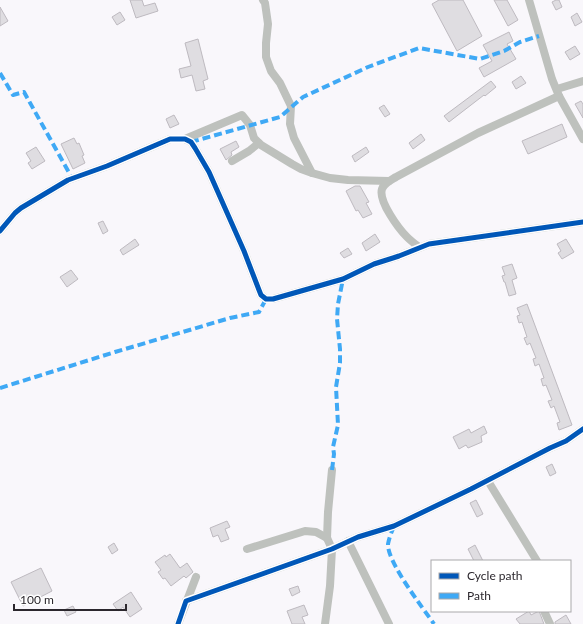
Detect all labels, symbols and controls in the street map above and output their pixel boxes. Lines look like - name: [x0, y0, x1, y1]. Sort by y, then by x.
- legend: [431, 560, 571, 612]
- text: Cycle path: [467, 568, 522, 583]
- scale bar: [14, 586, 126, 612]
- text: Path: [467, 588, 491, 603]
- text: 100 m: [20, 592, 54, 607]

